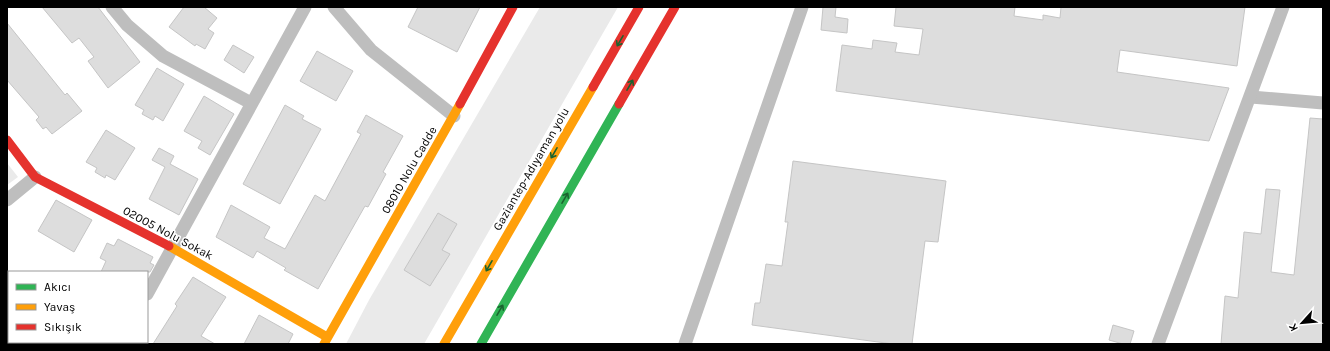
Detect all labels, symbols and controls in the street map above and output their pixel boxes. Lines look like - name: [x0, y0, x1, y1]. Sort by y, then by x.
- one-way arrow: [615, 35, 623, 47]
- one-way arrow: [627, 79, 635, 91]
- street label: Gaziantep-Adıyaman yolu: [490, 105, 572, 233]
- street label: 08010 Nolu Cadde: [378, 124, 440, 216]
- one-way arrow: [550, 147, 558, 159]
- one-way arrow: [562, 192, 570, 204]
- street label: 02005 Nolu Sokak: [121, 203, 216, 263]
- one-way arrow: [485, 260, 493, 272]
- legend: [8, 271, 148, 343]
- text: Akıcı: [44, 280, 71, 294]
- text: Yavaş: [44, 300, 75, 314]
- north arrow: [1282, 303, 1322, 343]
- one-way arrow: [497, 304, 505, 316]
- text: Sıkışık: [44, 320, 82, 334]
- text: K: [1286, 320, 1301, 333]

